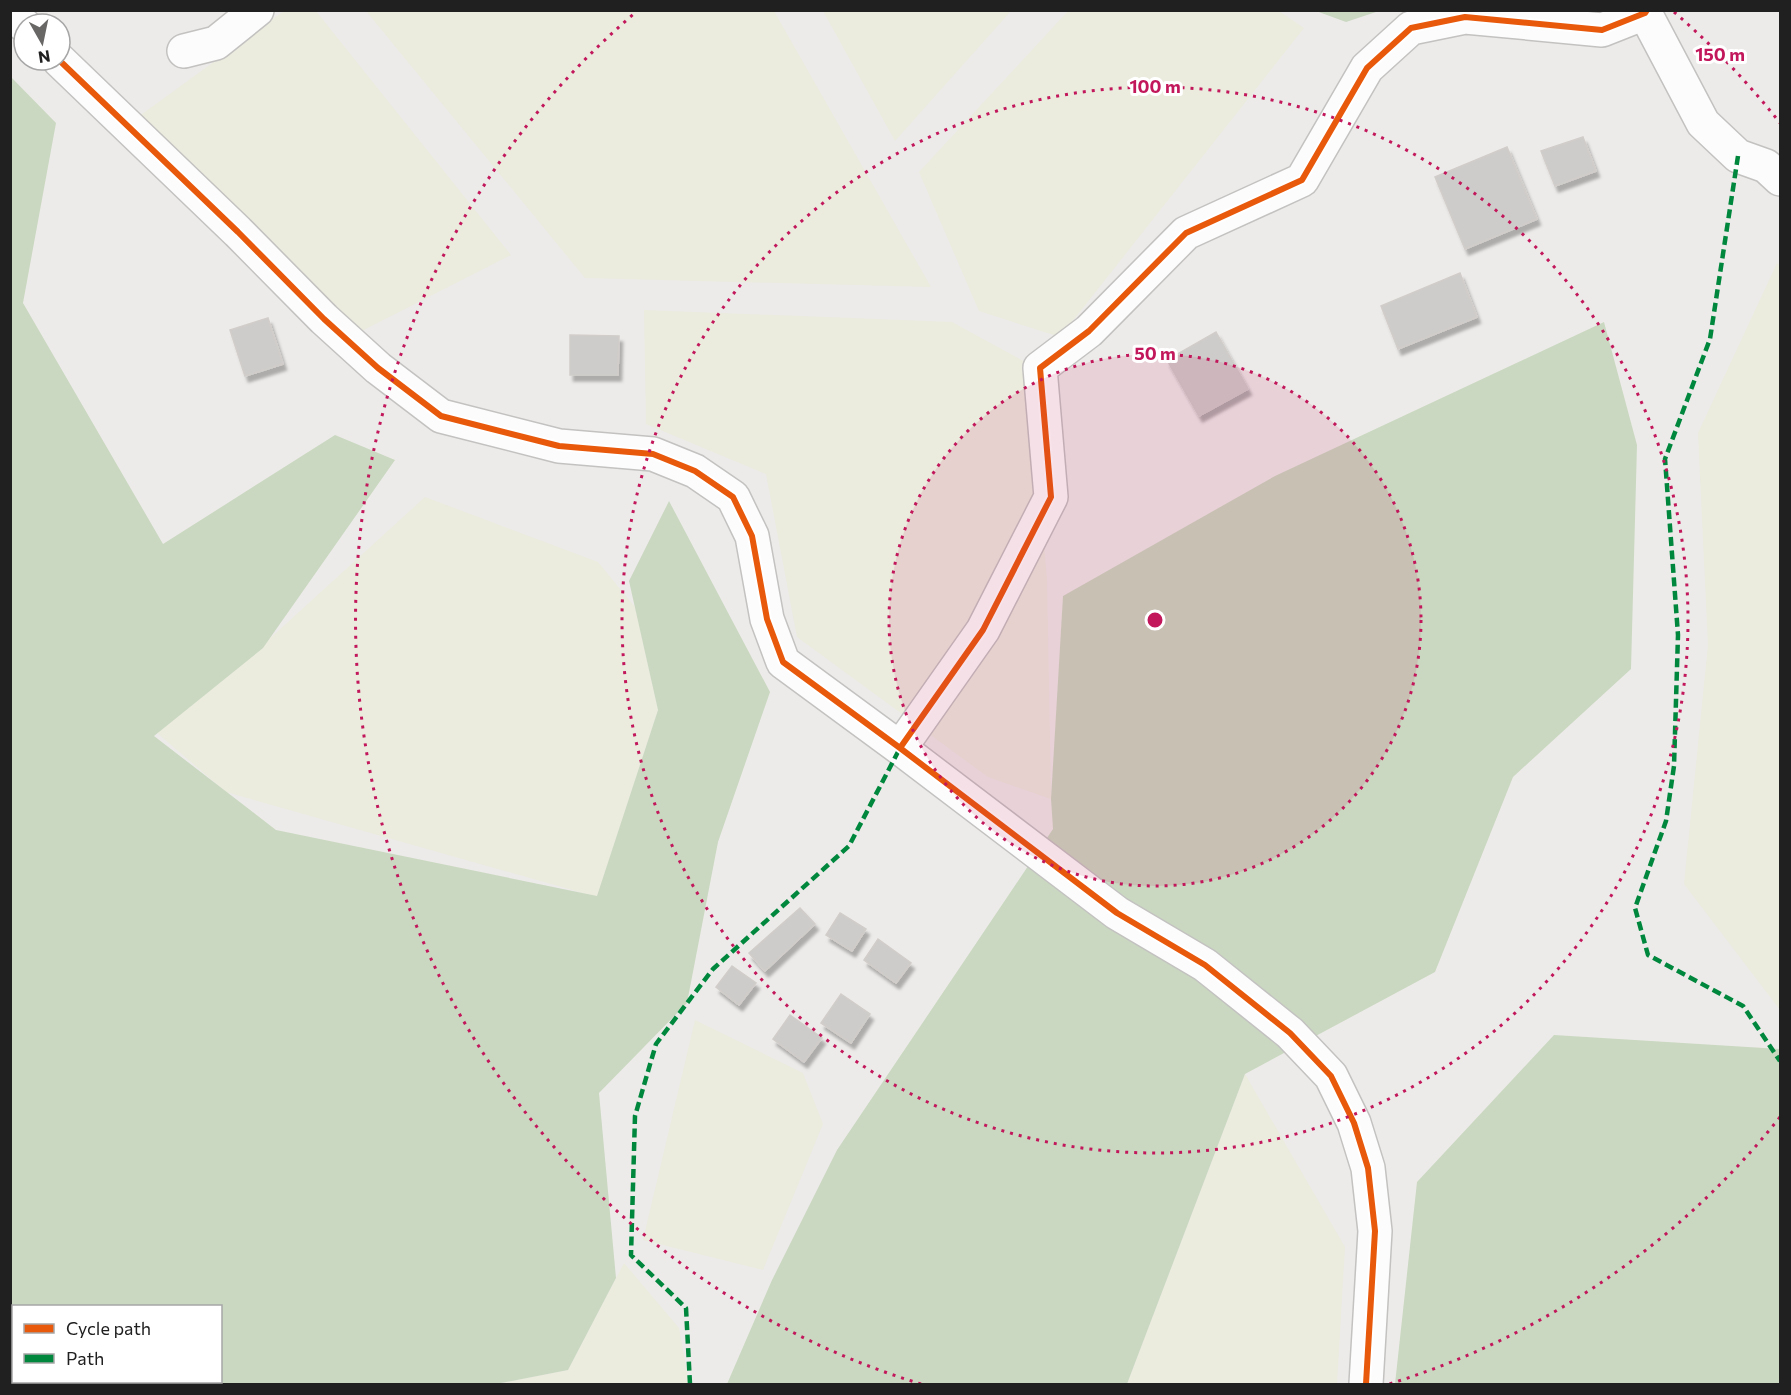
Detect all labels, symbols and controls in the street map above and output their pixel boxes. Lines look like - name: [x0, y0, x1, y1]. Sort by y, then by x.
- north arrow: [12, 12, 72, 72]
- text: 150 m: [1695, 43, 1745, 65]
- text: N: [37, 47, 52, 68]
- text: 100 m: [1129, 75, 1181, 97]
- text: 50 m: [1134, 342, 1176, 364]
- centre of rings: [1145, 610, 1165, 630]
- legend: [12, 1305, 222, 1383]
- text: Cycle path: [66, 1317, 151, 1339]
- text: Path: [66, 1347, 104, 1369]

